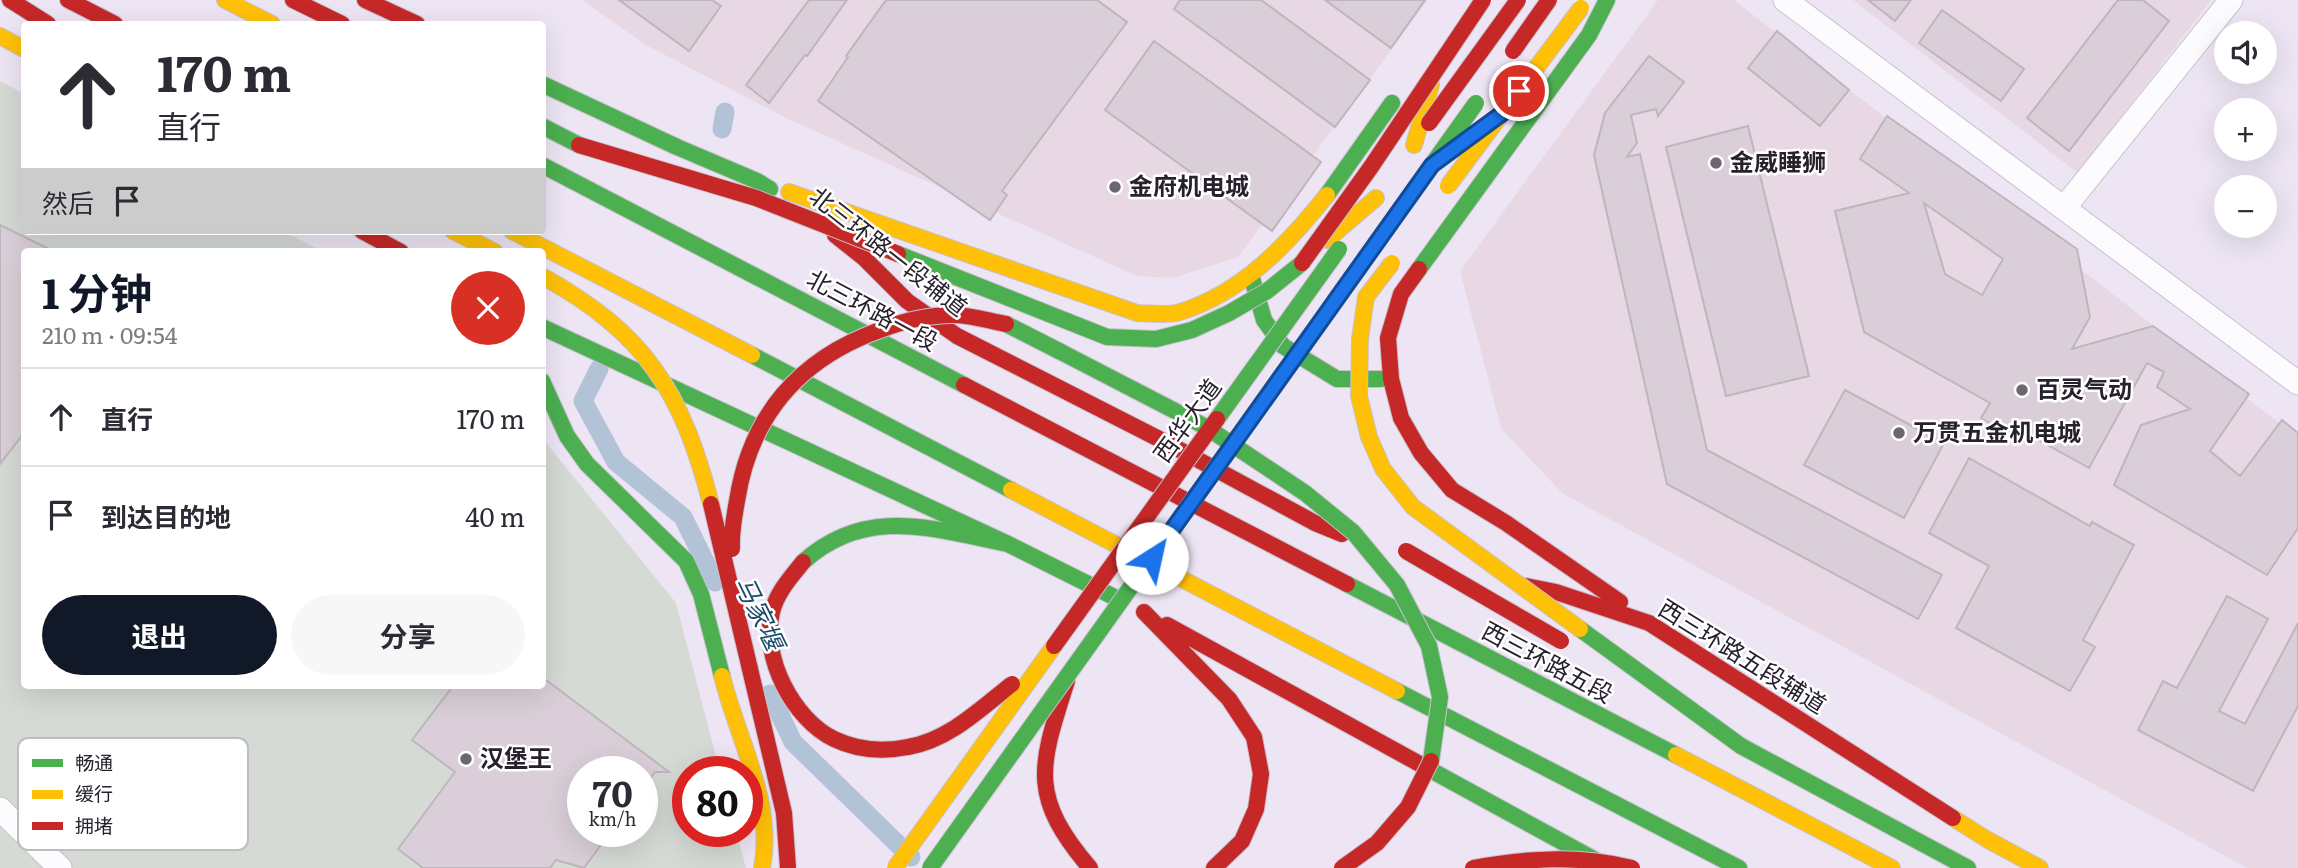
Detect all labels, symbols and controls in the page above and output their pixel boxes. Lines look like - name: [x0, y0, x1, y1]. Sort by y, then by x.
- map controls: [2214, 21, 2277, 238]
- button: sound: [2214, 21, 2277, 84]
- text: 170 m: [157, 34, 291, 107]
- icon: ahead: [42, 49, 133, 140]
- pin: [1489, 61, 1549, 121]
- icon: arrive: [1500, 72, 1538, 110]
- button: +: [2214, 98, 2277, 161]
- text: 直行: [157, 101, 221, 149]
- place label: 金威睡狮: [1730, 143, 1826, 178]
- marker: 金威睡狮: [1708, 155, 1724, 171]
- place label: 金府机电城: [1129, 167, 1249, 202]
- button: −: [2214, 175, 2277, 238]
- marker: 金府机电城: [1107, 179, 1123, 195]
- text: 然后: [42, 182, 94, 221]
- icon: arrive: [108, 182, 146, 220]
- street label: 北三环路一段辅道: [803, 182, 973, 322]
- text: 1 分钟: [42, 260, 152, 322]
- street label: 北三环路一段: [802, 264, 942, 358]
- button: close: [451, 271, 525, 345]
- text: 210 m · 09:54: [42, 317, 177, 351]
- street label: 西华大道: [1144, 370, 1228, 469]
- place label: 百灵气动: [2036, 370, 2132, 405]
- marker: 百灵气动: [2014, 382, 2030, 398]
- icon: ahead: [42, 398, 80, 436]
- text: 直行: [101, 398, 153, 437]
- text: 170 m: [457, 398, 525, 437]
- place label: 万贯五金机电城: [1913, 413, 2081, 448]
- marker: 万贯五金机电城: [1891, 425, 1907, 441]
- icon: arrive: [42, 496, 80, 534]
- text: 到达目的地: [101, 496, 231, 535]
- text: 40 m: [465, 496, 525, 535]
- position arrow: [1115, 521, 1189, 595]
- water label: 马家堰: [727, 568, 798, 659]
- street label: 西三环路五段辅道: [1653, 589, 1834, 721]
- button: 退出: [42, 595, 277, 675]
- button: 分享: [291, 595, 525, 675]
- street label: 西三环路五段: [1476, 612, 1620, 710]
- legend: [18, 738, 248, 850]
- place label: 汉堡王: [480, 739, 552, 774]
- text: 畅通: [75, 748, 113, 776]
- marker: 汉堡王: [458, 751, 474, 767]
- speed limit sign: 80: [672, 756, 763, 847]
- text: 70: [592, 766, 633, 818]
- text: 缓行: [75, 779, 113, 807]
- text: km/h: [589, 805, 636, 832]
- text: 拥堵: [75, 811, 113, 839]

